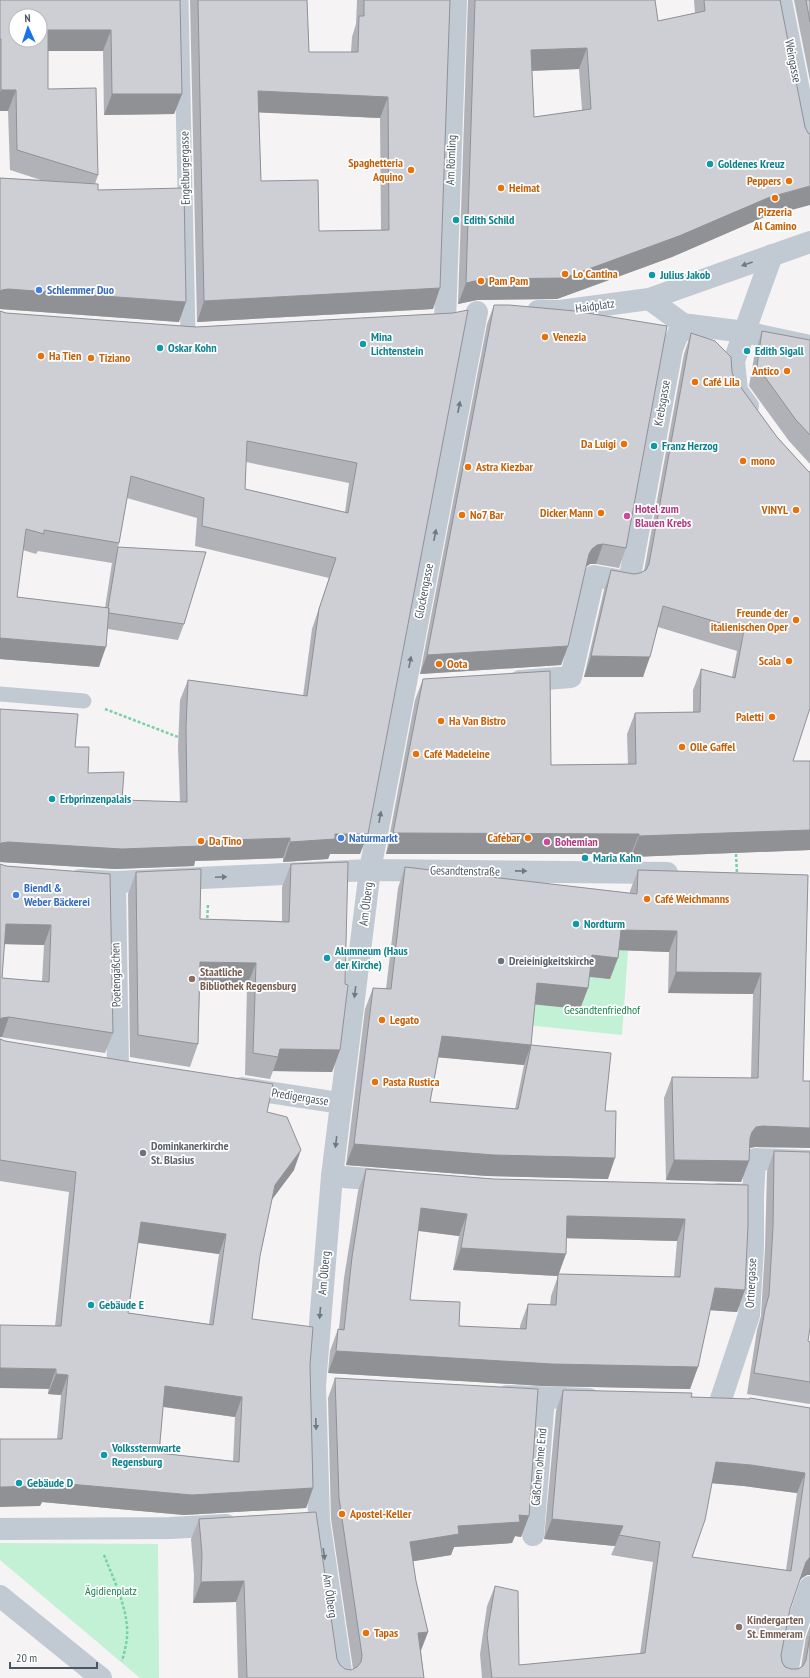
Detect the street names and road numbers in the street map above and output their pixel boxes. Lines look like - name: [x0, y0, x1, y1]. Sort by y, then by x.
- street label: Weingasse: [782, 38, 805, 84]
- street label: Engelburgergasse: [176, 131, 193, 205]
- street label: Am Römling: [442, 135, 459, 185]
- street label: Haidplatz: [574, 295, 616, 316]
- street label: Krebsgasse: [650, 379, 673, 427]
- street label: Glockengasse: [411, 562, 436, 620]
- street label: Gesandtenstraße: [430, 862, 500, 879]
- street label: Am Ölberg: [355, 881, 376, 927]
- street label: Poetengäßchen: [107, 943, 124, 1007]
- street label: Predigergasse: [270, 1085, 330, 1108]
- street label: Am Ölberg: [314, 1250, 333, 1296]
- street label: Ortnergasse: [742, 1258, 759, 1308]
- street label: Gäßchen ohne End: [528, 1428, 549, 1506]
- street label: Am Ölberg: [320, 1573, 341, 1619]

